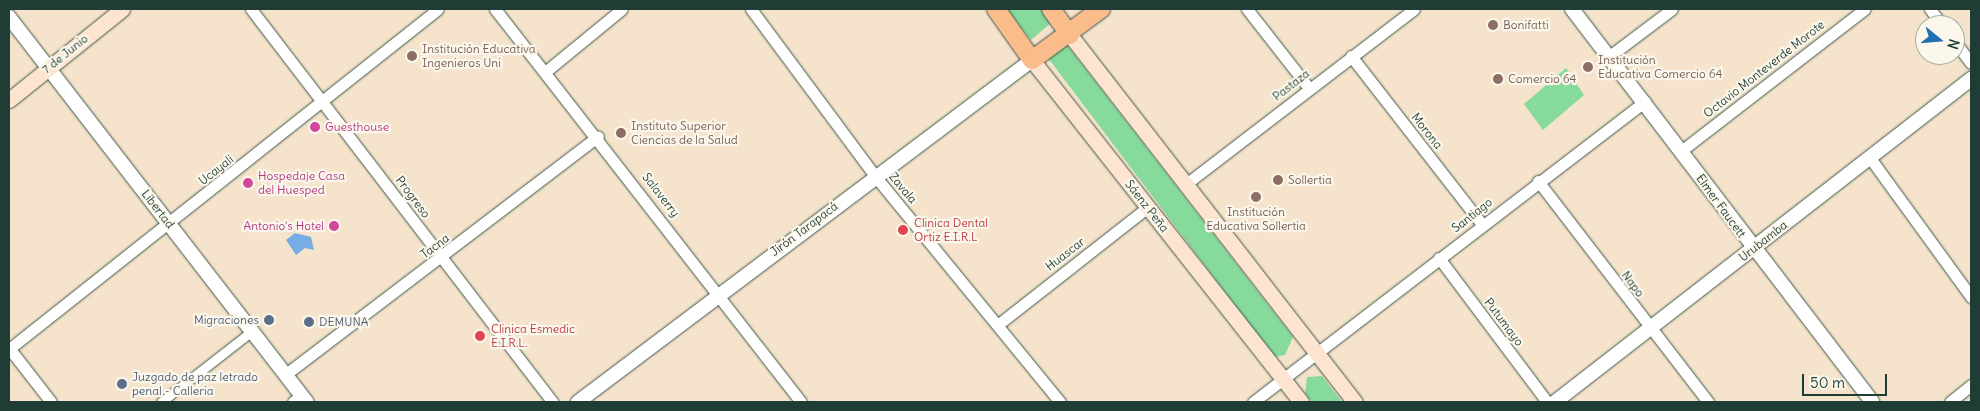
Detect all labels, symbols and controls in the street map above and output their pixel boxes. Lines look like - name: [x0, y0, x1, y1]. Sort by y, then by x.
- north arrow: [1915, 15, 1965, 65]
- street label: Octavio Monteverde Morote: [1701, 17, 1827, 121]
- place label: Bonifatti: [1503, 18, 1549, 32]
- marker: Bonifatti: [1487, 19, 1499, 31]
- street label: 7 de Junio: [39, 31, 91, 77]
- text: N: [1943, 37, 1963, 51]
- place label: Institución Educativa Ingenieros Uni: [422, 42, 536, 70]
- marker: Institución Educativa Ingenieros Uni: [406, 50, 418, 62]
- place label: Institución Educativa Comercio 64: [1598, 53, 1722, 81]
- marker: Institución Educativa Comercio 64: [1582, 61, 1594, 73]
- street label: Pastaza: [1270, 66, 1312, 104]
- place label: Comercio 64: [1508, 72, 1577, 86]
- marker: Comercio 64: [1492, 73, 1504, 85]
- street label: Morona: [1408, 110, 1446, 152]
- place label: Instituto Superior Ciencias de la Salud: [631, 119, 738, 147]
- place label: Guesthouse: [325, 120, 389, 134]
- marker: Guesthouse: [309, 121, 321, 133]
- marker: Instituto Superior Ciencias de la Salud: [615, 127, 627, 139]
- street label: Ucayali: [196, 152, 236, 188]
- place label: Hospedaje Casa del Huesped: [258, 169, 345, 197]
- street label: Salaverry: [639, 170, 683, 220]
- street label: Zavala: [886, 170, 920, 206]
- street label: Elmer Faucett: [1693, 171, 1749, 241]
- street label: Progreso: [393, 173, 433, 221]
- place label: Sollertia: [1288, 173, 1332, 187]
- marker: Sollertia: [1272, 174, 1284, 186]
- marker: Hospedaje Casa del Huesped: [242, 177, 254, 189]
- street label: Sáenz Peña: [1122, 177, 1172, 235]
- street label: Libertad: [138, 187, 178, 231]
- marker: Institución Educativa Sollertia: [1250, 191, 1262, 203]
- street label: Santiago: [1449, 195, 1495, 235]
- street label: Jirón Tarapacá: [767, 199, 841, 259]
- place label: Institución Educativa Sollertia: [1206, 205, 1306, 233]
- place label: Clinica Dental Ortiz E.I.R.L: [914, 216, 988, 244]
- street label: Urubamba: [1736, 218, 1790, 264]
- place label: Antonio's Hotel: [244, 219, 324, 233]
- marker: Antonio's Hotel: [328, 220, 340, 232]
- marker: Clinica Dental Ortiz E.I.R.L: [896, 223, 910, 237]
- street label: Tacna: [418, 231, 452, 261]
- street label: Huascar: [1043, 234, 1087, 274]
- street label: Napo: [1619, 268, 1647, 300]
- street label: Putumayo: [1481, 295, 1527, 349]
- place label: Migraciones: [194, 313, 259, 327]
- marker: Migraciones: [263, 314, 275, 326]
- place label: DEMUNA: [319, 315, 368, 329]
- marker: DEMUNA: [303, 316, 315, 328]
- place label: Clinica Esmedic E.I.R.L.: [491, 322, 575, 350]
- marker: Clinica Esmedic E.I.R.L.: [473, 329, 487, 343]
- scale bar: [1805, 364, 1890, 396]
- place label: Juzgado de paz letrado penal - Calleria: [132, 370, 258, 398]
- text: 50 m: [1810, 373, 1845, 392]
- marker: Juzgado de paz letrado penal - Calleria: [116, 378, 128, 390]

